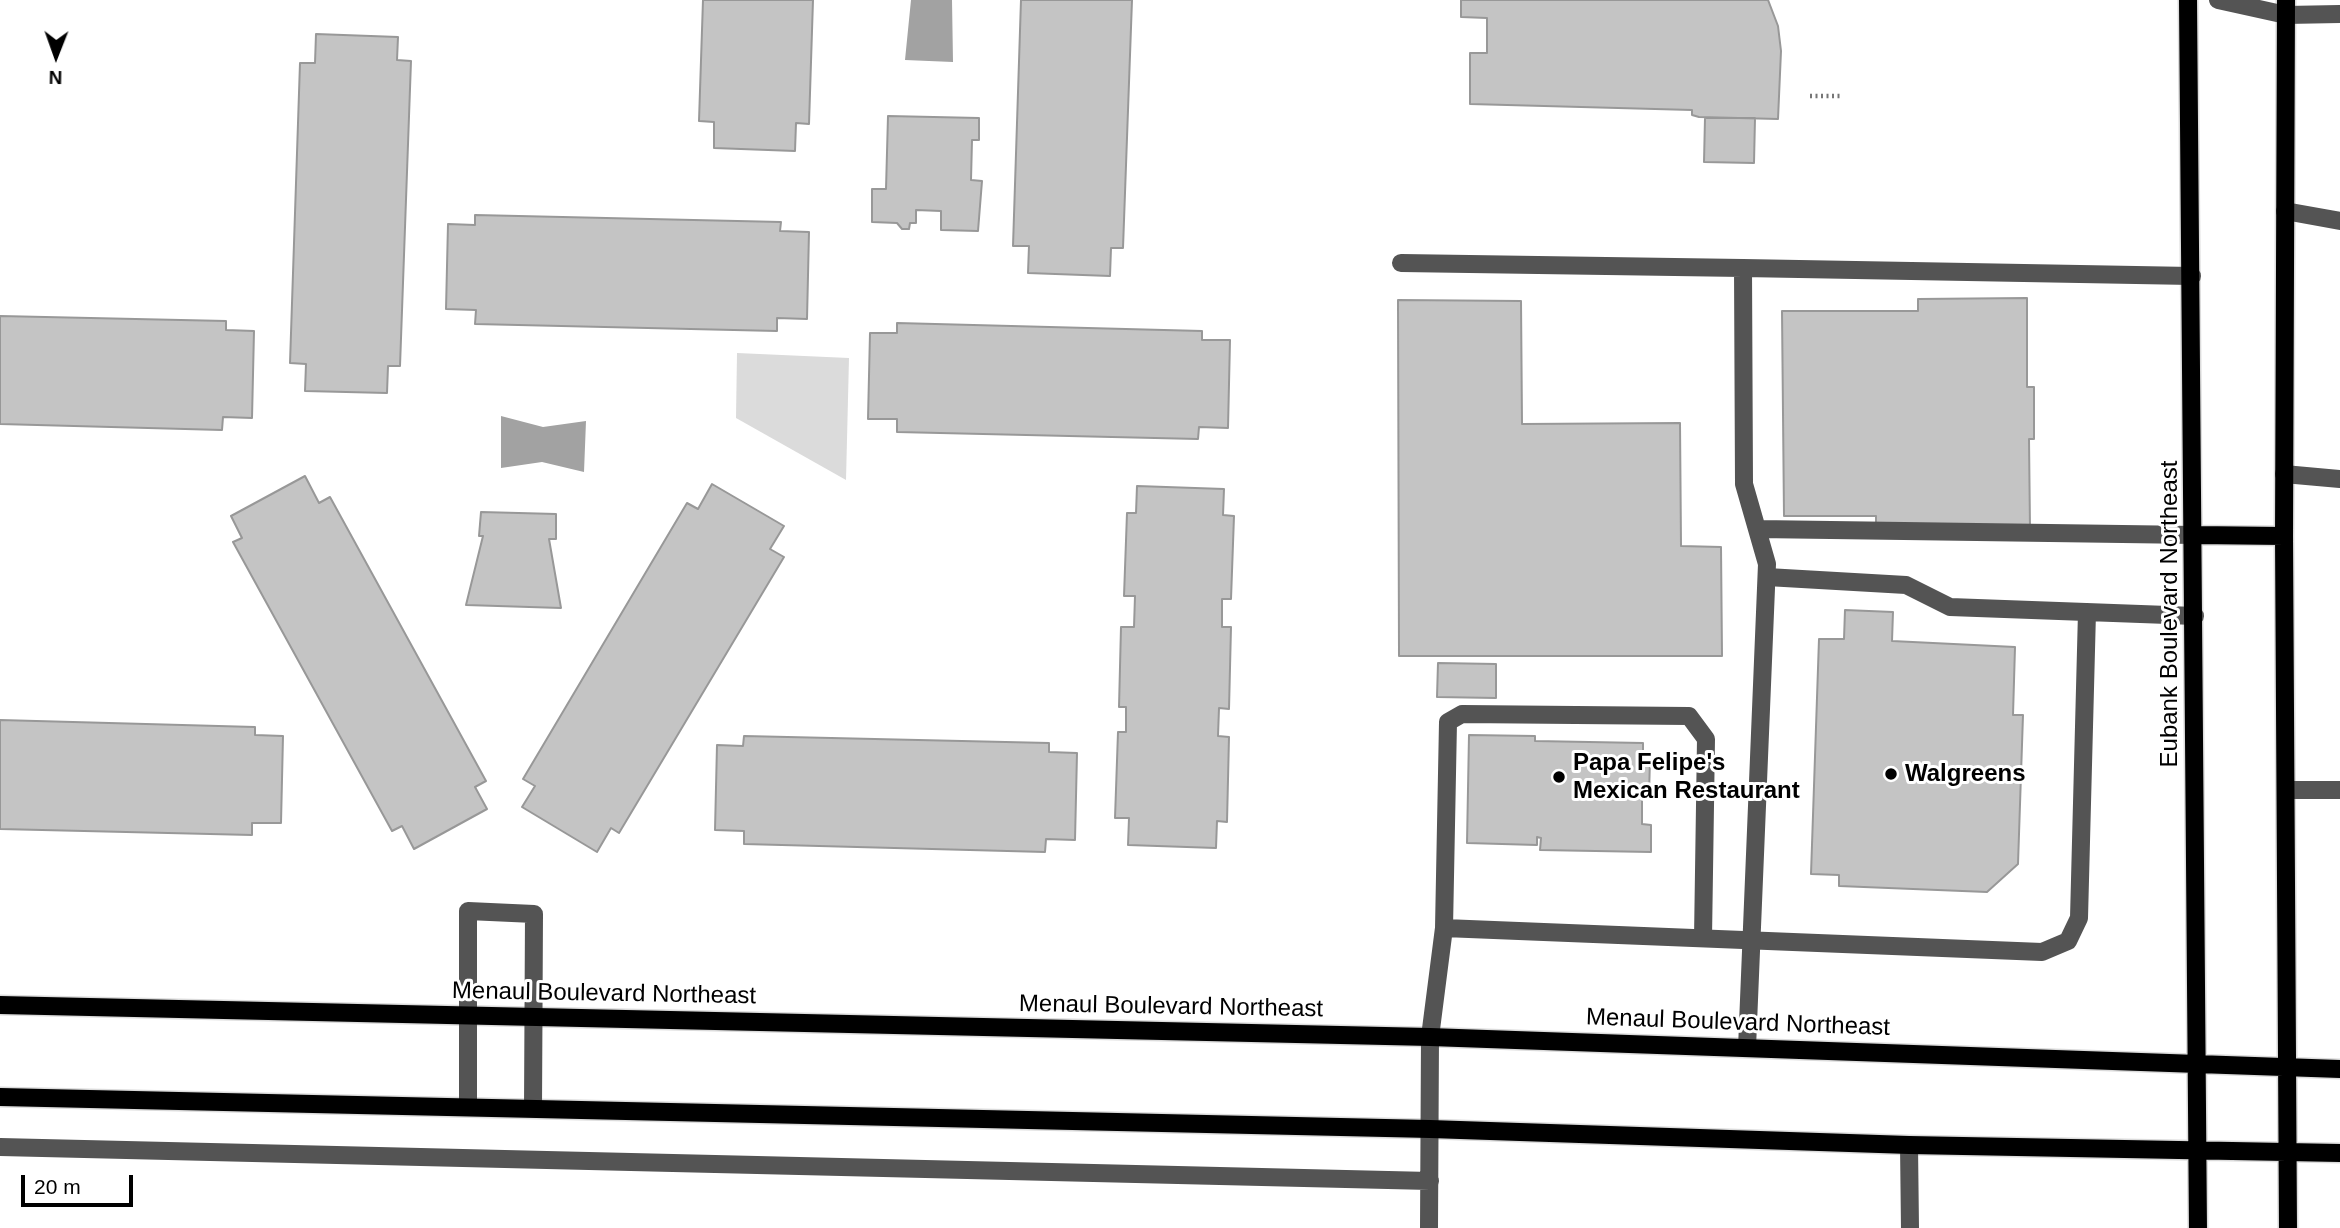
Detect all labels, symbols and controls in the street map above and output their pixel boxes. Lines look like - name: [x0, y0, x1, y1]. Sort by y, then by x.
- north arrow: [21, 21, 91, 91]
- text: N: [49, 67, 63, 88]
- street label: Eubank Boulevard Northeast: [2156, 461, 2184, 767]
- place label: Papa Felipe's Mexican Restaurant: [1573, 749, 1800, 805]
- place label: Walgreens: [1905, 760, 2025, 788]
- marker: Walgreens: [1883, 766, 1899, 782]
- marker: Papa Felipe's Mexican Restaurant: [1551, 769, 1567, 785]
- street label: Menaul Boulevard Northeast: [452, 977, 756, 1011]
- street label: Menaul Boulevard Northeast: [1019, 990, 1323, 1024]
- street label: Menaul Boulevard Northeast: [1586, 1003, 1890, 1043]
- scale bar: [24, 1162, 136, 1206]
- text: 20 m: [34, 1175, 81, 1198]

